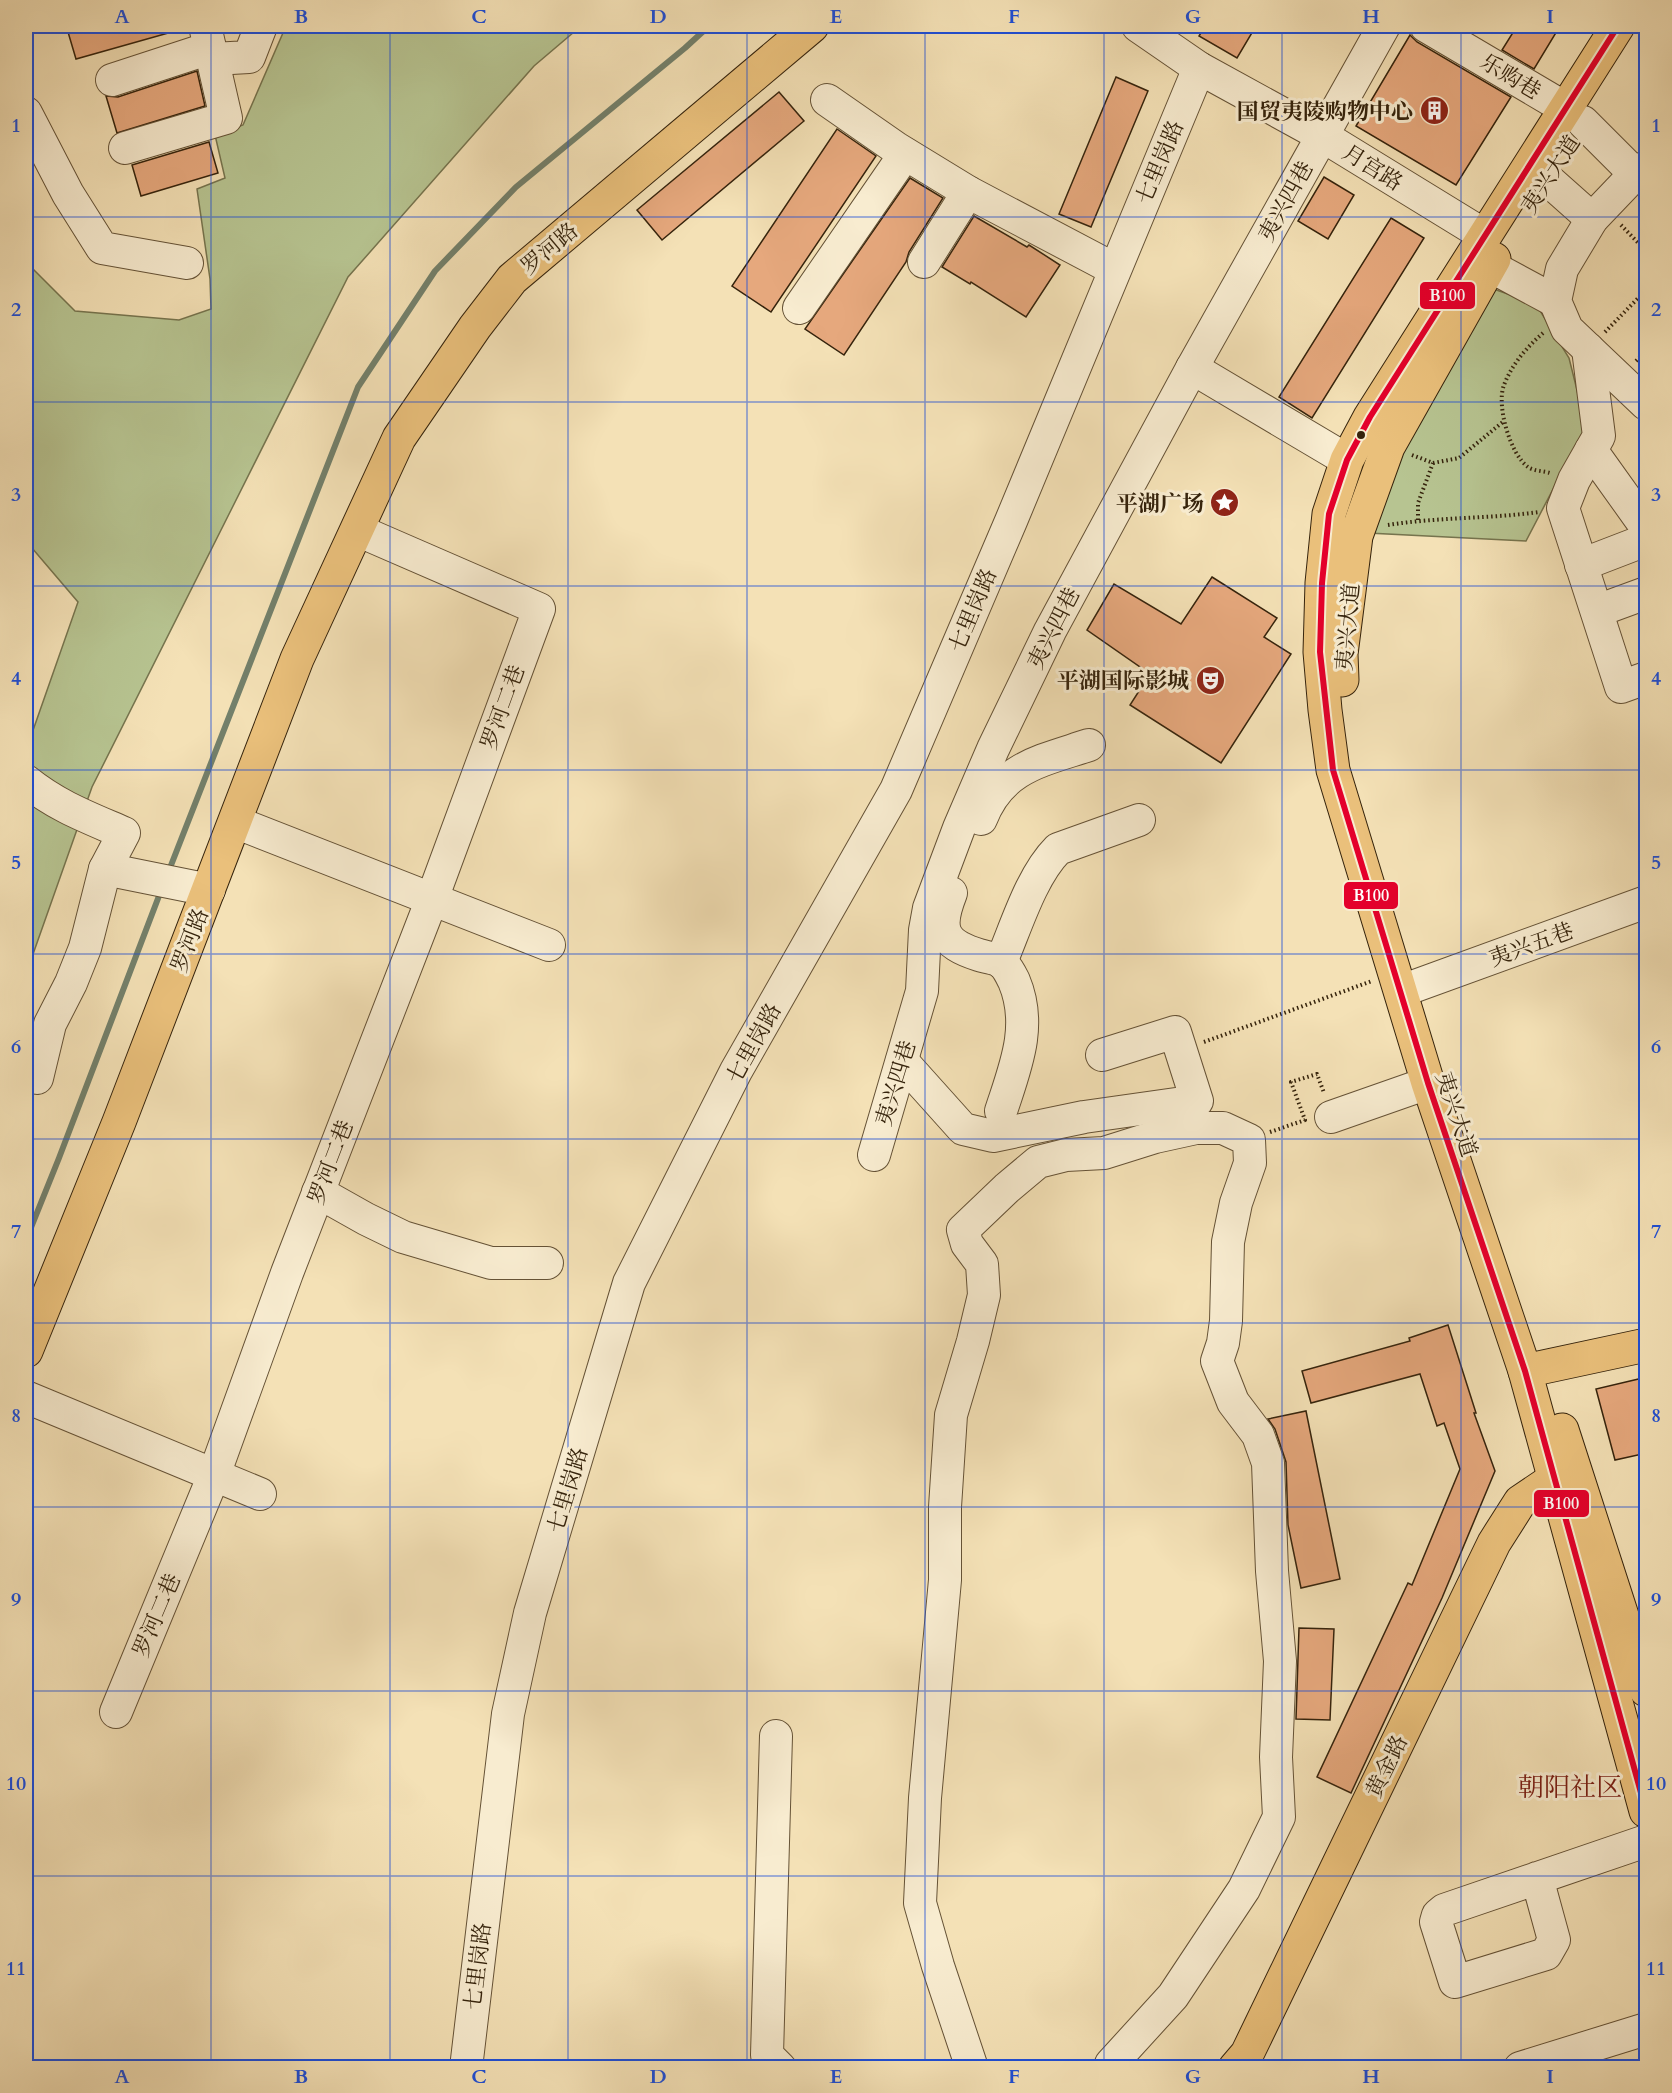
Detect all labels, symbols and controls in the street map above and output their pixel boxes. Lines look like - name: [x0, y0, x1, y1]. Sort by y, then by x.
- text: A: [114, 3, 130, 30]
- text: B: [294, 3, 308, 30]
- text: C: [471, 3, 487, 30]
- text: D: [649, 3, 667, 30]
- text: E: [830, 3, 842, 30]
- text: F: [1008, 3, 1020, 30]
- text: G: [1185, 3, 1201, 30]
- text: H: [1362, 3, 1380, 30]
- text: I: [1546, 3, 1554, 30]
- street label: 乐购巷: [1474, 47, 1547, 107]
- building icon: 国贸夷陵购物中心: [1418, 95, 1450, 127]
- place label: 国贸夷陵购物中心: [1237, 97, 1413, 127]
- text: 1: [11, 112, 21, 139]
- text: 1: [1651, 112, 1661, 139]
- street label: 七里岗路: [1129, 116, 1191, 209]
- street label: 夷兴大道: [1514, 129, 1587, 220]
- street label: 月宫路: [1337, 138, 1408, 198]
- street label: 夷兴四巷: [1251, 156, 1320, 247]
- street label: 罗河路: [515, 216, 585, 281]
- line badge: B100: [1419, 281, 1476, 310]
- text: B100: [1429, 285, 1465, 307]
- text: 2: [11, 296, 21, 323]
- text: 2: [1651, 296, 1661, 323]
- unlabelled marker: [1355, 429, 1367, 441]
- text: 3: [11, 481, 21, 508]
- text: 3: [1651, 481, 1661, 508]
- place icon: 平湖广场: [1209, 487, 1241, 519]
- place label: 平湖广场: [1116, 489, 1204, 519]
- street label: 七里岗路: [942, 564, 1004, 657]
- street label: 夷兴四巷: [1021, 582, 1087, 674]
- street label: 夷兴大道: [1329, 582, 1367, 672]
- street label: 罗河二巷: [474, 661, 532, 754]
- theatre icon: 平湖国际影城: [1194, 664, 1226, 696]
- text: 4: [11, 665, 21, 692]
- text: 4: [1651, 665, 1661, 692]
- place label: 平湖国际影城: [1057, 666, 1189, 696]
- text: 5: [11, 849, 21, 876]
- text: 5: [1651, 849, 1661, 876]
- line badge: B100: [1343, 881, 1399, 910]
- text: B100: [1353, 885, 1389, 907]
- street label: 罗河路: [164, 904, 216, 977]
- street label: 夷兴五巷: [1485, 916, 1578, 974]
- street label: 七里岗路: [719, 998, 788, 1089]
- text: 6: [11, 1033, 21, 1060]
- text: 6: [1651, 1033, 1661, 1060]
- street label: 夷兴四巷: [869, 1037, 923, 1130]
- street label: 夷兴大道: [1428, 1068, 1484, 1161]
- street label: 罗河二巷: [301, 1116, 361, 1209]
- text: 7: [11, 1218, 21, 1245]
- text: 7: [1651, 1218, 1661, 1245]
- text: 8: [11, 1402, 21, 1429]
- text: 8: [1651, 1402, 1661, 1429]
- street label: 七里岗路: [541, 1444, 595, 1537]
- line badge: B100: [1533, 1489, 1590, 1518]
- text: B100: [1543, 1493, 1579, 1515]
- street label: 罗河二巷: [126, 1569, 188, 1662]
- text: 9: [11, 1586, 21, 1613]
- text: 9: [1651, 1586, 1661, 1613]
- street label: 黄金路: [1359, 1730, 1415, 1803]
- text: 10: [6, 1770, 26, 1797]
- district label: 朝阳社区: [1518, 1770, 1622, 1805]
- text: 10: [1646, 1770, 1666, 1797]
- street label: 七里岗路: [458, 1921, 498, 2012]
- text: 11: [6, 1955, 26, 1982]
- text: 11: [1646, 1955, 1666, 1982]
- text: A: [114, 2063, 130, 2090]
- text: B: [294, 2063, 308, 2090]
- text: C: [471, 2063, 487, 2090]
- text: D: [649, 2063, 667, 2090]
- text: E: [830, 2063, 842, 2090]
- text: F: [1008, 2063, 1020, 2090]
- text: G: [1185, 2063, 1201, 2090]
- text: H: [1362, 2063, 1380, 2090]
- text: I: [1546, 2063, 1554, 2090]

